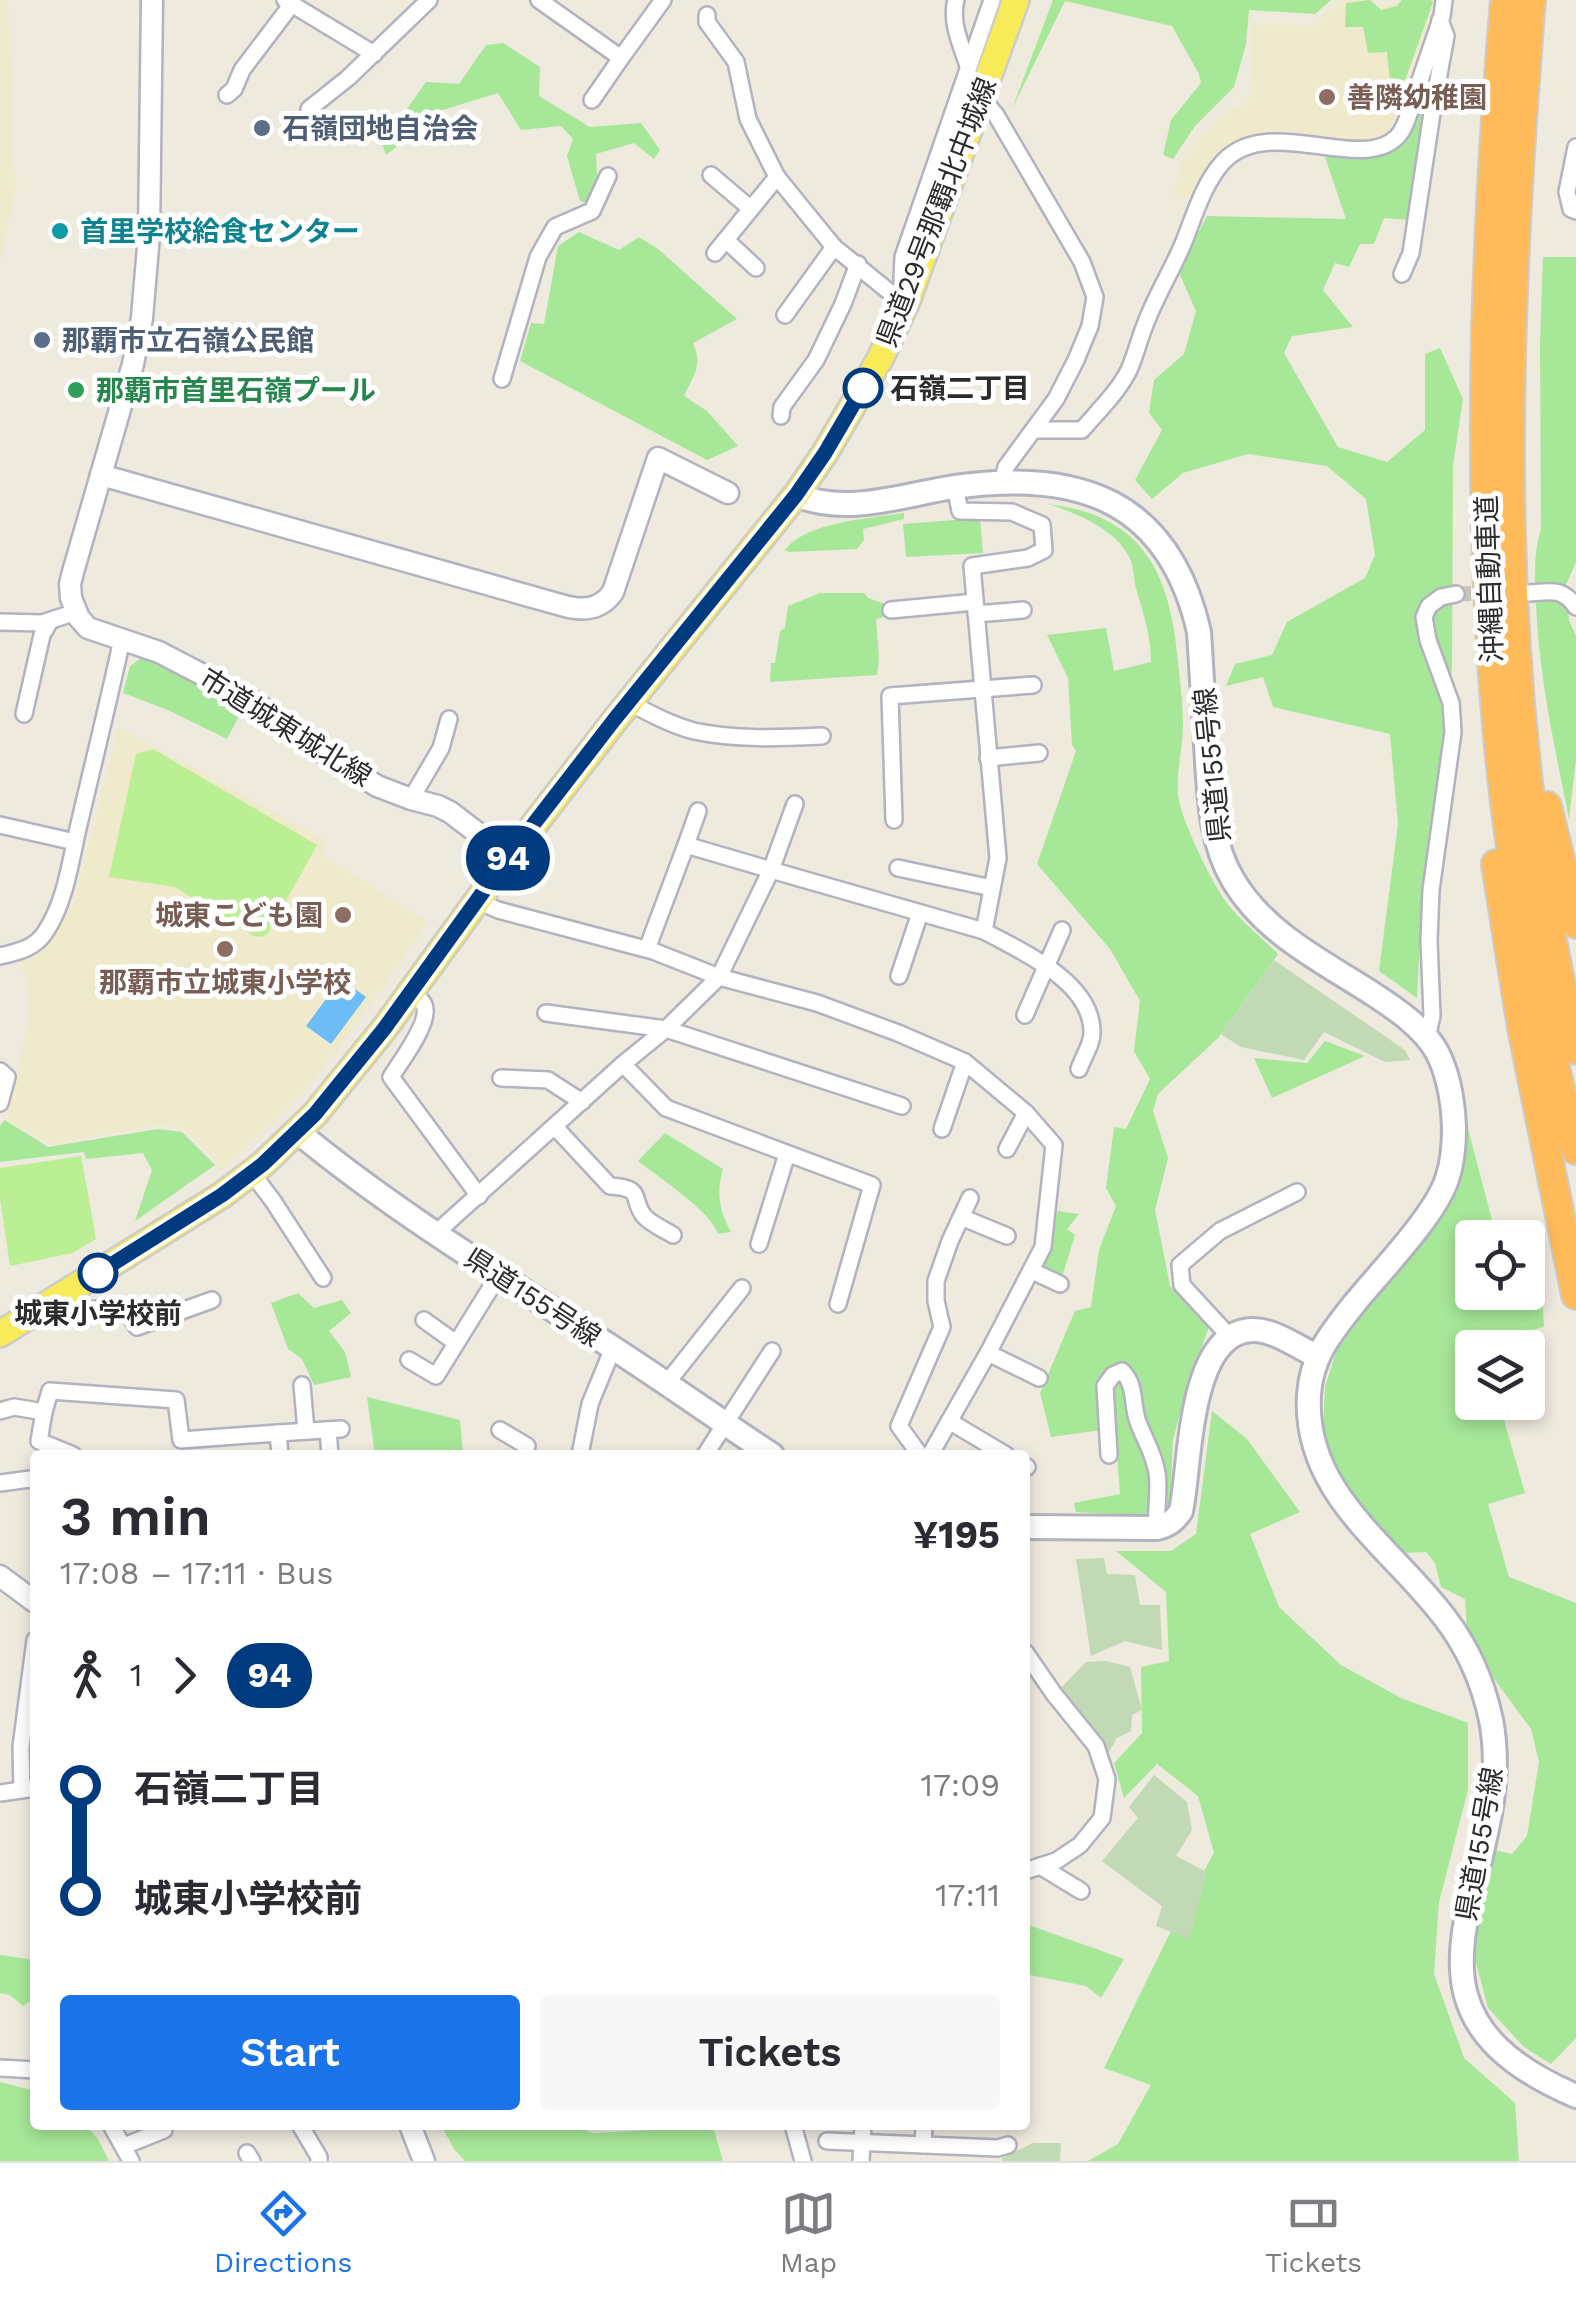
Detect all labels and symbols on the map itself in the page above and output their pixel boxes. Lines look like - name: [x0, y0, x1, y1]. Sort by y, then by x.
- street label: 県道29号那覇北中城線: [870, 73, 1003, 351]
- place label: 善隣幼稚園: [1347, 81, 1487, 114]
- marker: 善隣幼稚園: [1316, 86, 1338, 108]
- place label: 石嶺団地自治会: [282, 112, 478, 145]
- marker: 石嶺団地自治会: [251, 117, 273, 139]
- place label: 首里学校給食センター: [80, 215, 360, 248]
- marker: 首里学校給食センター: [49, 220, 71, 242]
- place label: 那覇市立石嶺公民館: [62, 324, 314, 357]
- marker: 那覇市立石嶺公民館: [31, 329, 53, 351]
- marker: 石嶺二丁目: [844, 369, 882, 407]
- place label: 石嶺二丁目: [890, 372, 1030, 405]
- place label: 那覇市首里石嶺プール: [96, 374, 376, 407]
- marker: 那覇市首里石嶺プール: [65, 379, 87, 401]
- street label: 沖縄自動車道: [1470, 494, 1509, 664]
- street label: 市道城東城北線: [194, 661, 378, 793]
- street label: 県道155号線: [1188, 686, 1237, 844]
- line badge: 94: [463, 826, 553, 890]
- place label: 城東こども園: [155, 899, 323, 932]
- marker: 城東こども園: [332, 904, 354, 926]
- marker: 那覇市立城東小学校: [214, 938, 236, 960]
- place label: 那覇市立城東小学校: [99, 966, 351, 999]
- street label: 県道155号線: [459, 1241, 607, 1354]
- marker: 城東小学校前: [79, 1254, 117, 1292]
- place label: 城東小学校前: [14, 1297, 182, 1330]
- street label: 県道155号線: [1450, 1765, 1509, 1924]

